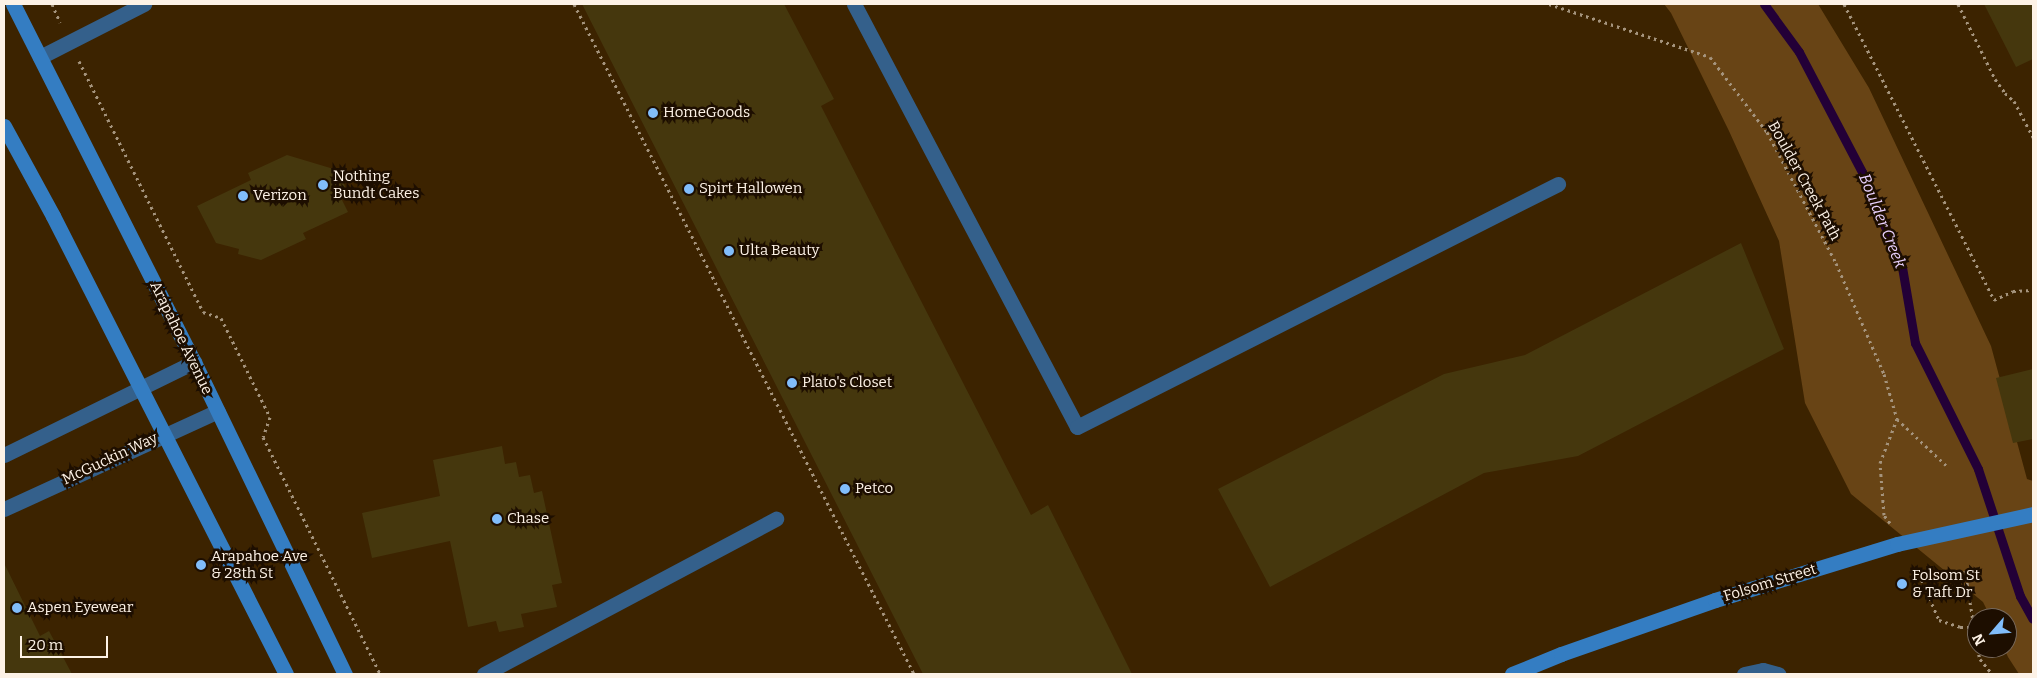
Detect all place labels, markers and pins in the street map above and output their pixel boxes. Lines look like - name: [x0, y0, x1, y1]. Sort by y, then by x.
- place label: HomeGoods: [663, 104, 750, 122]
- marker: HomeGoods: [647, 107, 659, 119]
- place label: Nothing Bundt Cakes: [333, 167, 419, 202]
- marker: Nothing Bundt Cakes: [317, 179, 329, 191]
- place label: Spirt Hallowen: [699, 180, 802, 198]
- marker: Spirt Hallowen: [683, 183, 695, 195]
- place label: Verizon: [253, 187, 307, 205]
- marker: Verizon: [237, 190, 249, 202]
- place label: Ulta Beauty: [739, 242, 820, 260]
- marker: Ulta Beauty: [723, 245, 735, 257]
- place label: Plato's Closet: [802, 374, 892, 392]
- marker: Plato's Closet: [786, 377, 798, 389]
- place label: Petco: [855, 480, 893, 498]
- marker: Petco: [839, 483, 851, 495]
- place label: Chase: [507, 510, 549, 528]
- marker: Chase: [491, 513, 503, 525]
- place label: Arapahoe Ave & 28th St: [211, 547, 308, 582]
- marker: Arapahoe Ave & 28th St: [195, 559, 207, 571]
- place label: Folsom St & Taft Dr: [1912, 566, 1980, 601]
- marker: Folsom St & Taft Dr: [1896, 578, 1908, 590]
- place label: Aspen Eyewear: [27, 599, 133, 617]
- marker: Aspen Eyewear: [11, 602, 23, 614]

